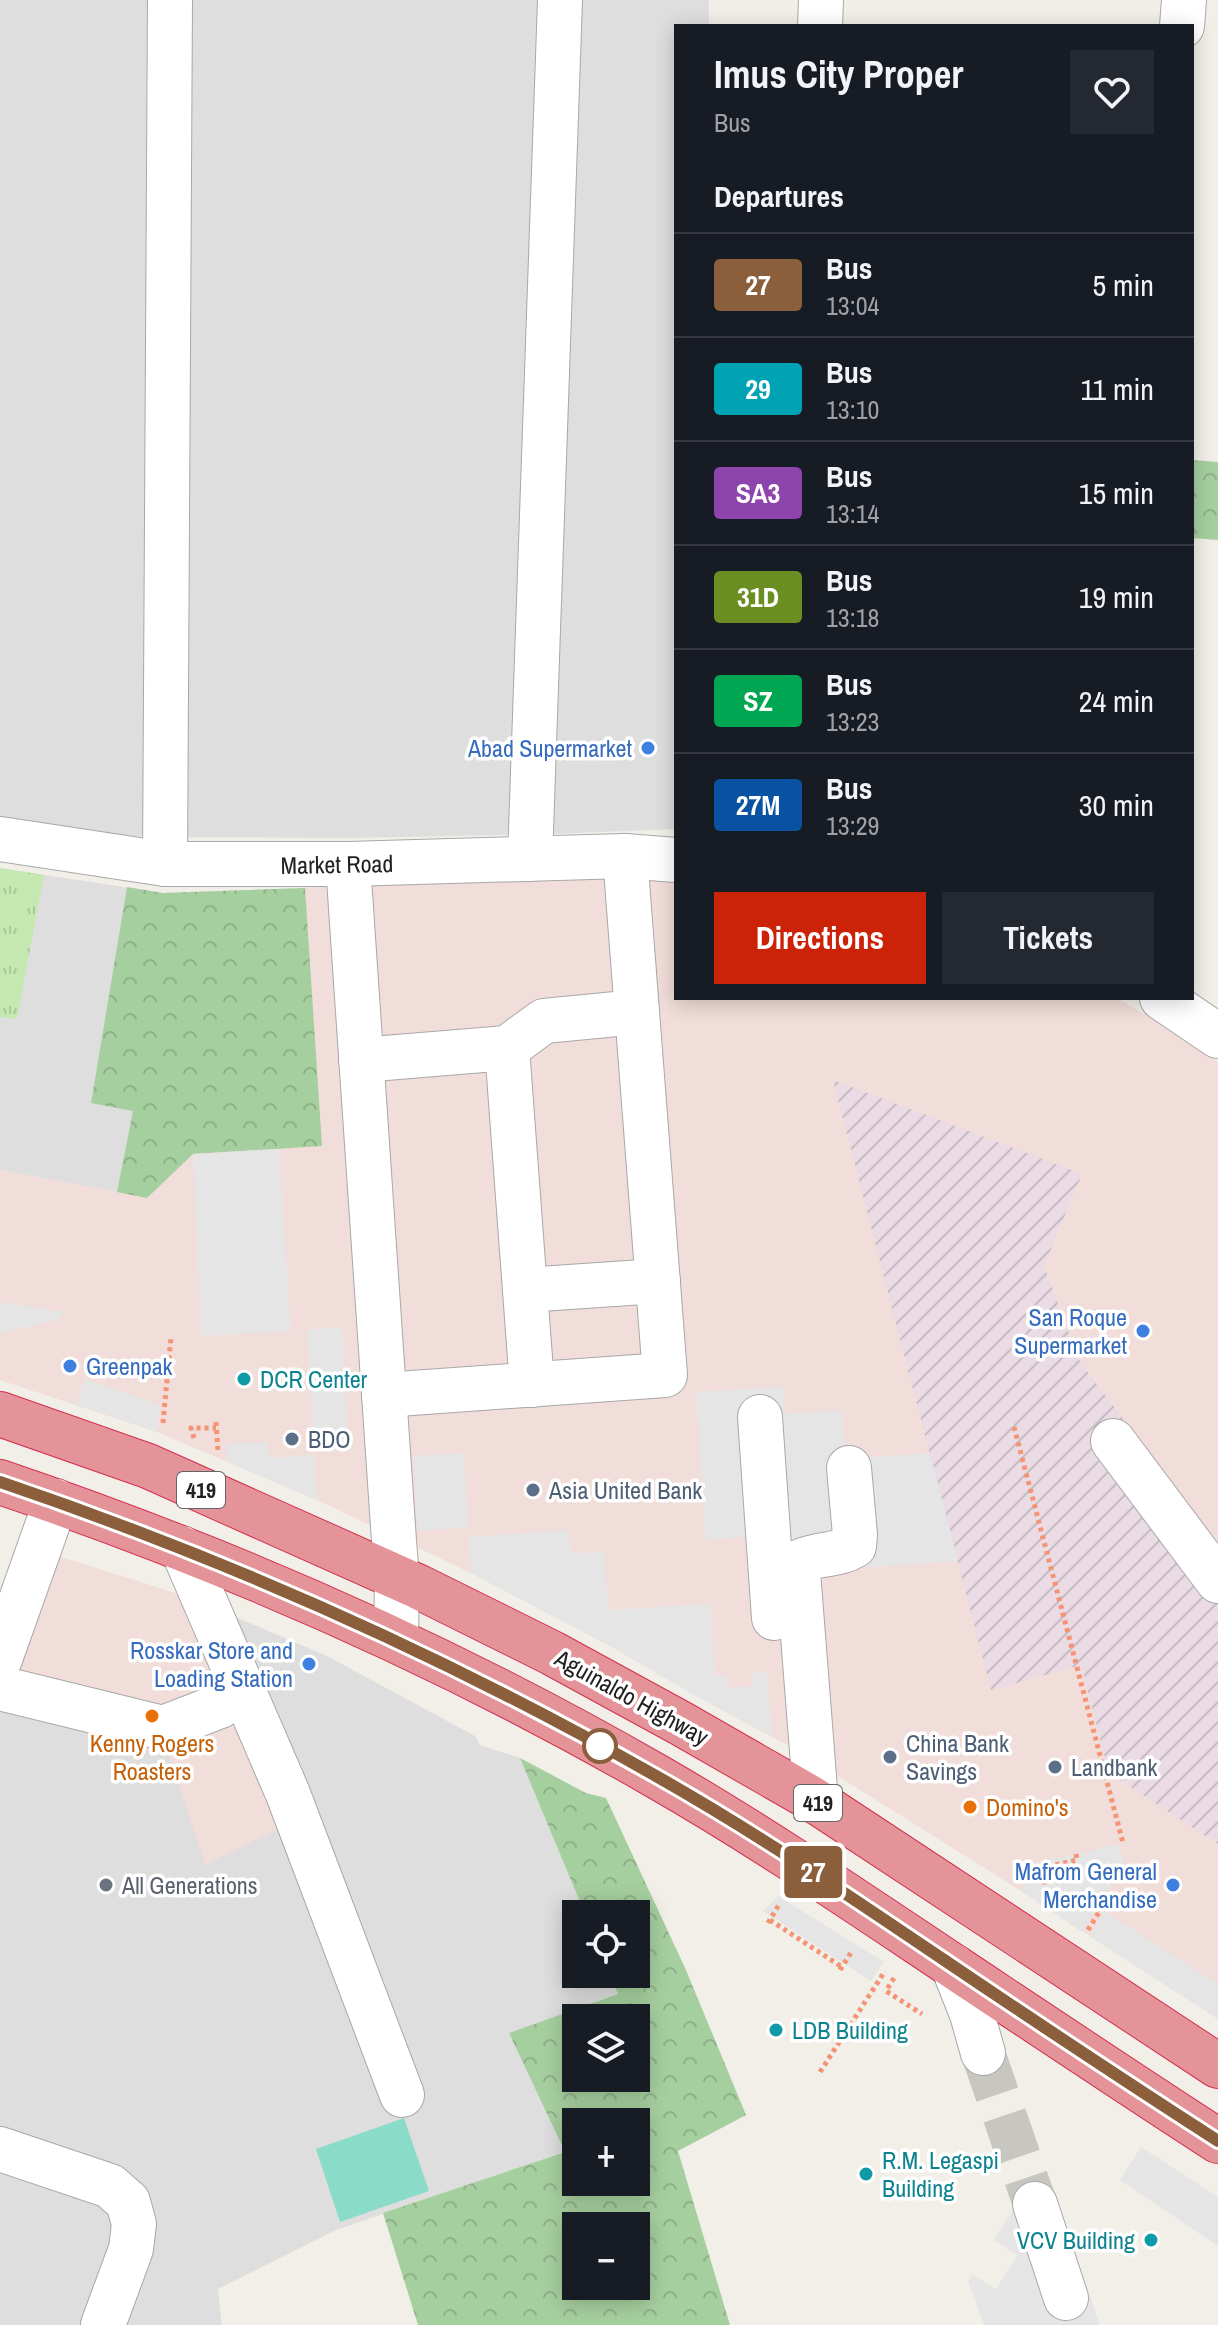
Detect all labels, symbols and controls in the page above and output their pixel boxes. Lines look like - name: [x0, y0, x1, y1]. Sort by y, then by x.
- text: Imus City Proper: [714, 49, 963, 100]
- button: heart: [1070, 50, 1154, 134]
- text: Bus: [714, 105, 751, 140]
- text: Departures: [714, 176, 844, 216]
- text: Bus: [826, 248, 872, 288]
- text: 5 min: [1092, 265, 1154, 305]
- text: 27: [745, 266, 771, 304]
- text: 13:04: [826, 288, 879, 323]
- text: Bus: [826, 352, 872, 392]
- text: 11 min: [1081, 369, 1154, 409]
- text: 29: [745, 370, 771, 408]
- text: 13:10: [826, 392, 879, 427]
- text: Bus: [826, 456, 872, 496]
- text: 15 min: [1079, 473, 1154, 513]
- text: SA3: [736, 474, 780, 512]
- text: 13:14: [826, 496, 879, 531]
- text: Bus: [826, 560, 872, 600]
- text: 19 min: [1079, 577, 1154, 617]
- text: 31D: [737, 578, 779, 616]
- text: 13:18: [826, 600, 879, 635]
- text: Bus: [826, 664, 872, 704]
- text: 24 min: [1079, 681, 1154, 721]
- text: SZ: [743, 682, 773, 720]
- text: 13:23: [826, 704, 879, 739]
- place label: Abad Supermarket: [467, 732, 633, 764]
- marker: Abad Supermarket: [639, 739, 657, 757]
- text: Bus: [826, 768, 872, 808]
- text: 30 min: [1079, 785, 1154, 825]
- text: 27M: [736, 786, 780, 824]
- text: 13:29: [826, 808, 879, 843]
- street label: Market Road: [280, 847, 394, 881]
- button: Directions: [714, 892, 926, 984]
- button: Tickets: [942, 892, 1154, 984]
- place label: San Roque Supermarket: [1014, 1301, 1128, 1361]
- marker: San Roque Supermarket: [1134, 1322, 1152, 1340]
- place label: Greenpak: [86, 1350, 173, 1382]
- marker: Greenpak: [61, 1357, 79, 1375]
- place label: DCR Center: [260, 1363, 368, 1395]
- marker: DCR Center: [235, 1370, 253, 1388]
- place label: BDO: [308, 1423, 351, 1455]
- marker: BDO: [283, 1430, 301, 1448]
- road number: 419: [177, 1472, 225, 1508]
- place label: Asia United Bank: [548, 1474, 702, 1506]
- marker: Asia United Bank: [524, 1481, 542, 1499]
- place label: Rosskar Store and Loading Station: [130, 1634, 293, 1694]
- street label: Aguinaldo Highway: [549, 1641, 715, 1752]
- marker: Rosskar Store and Loading Station: [300, 1655, 318, 1673]
- marker: Kenny Rogers Roasters: [143, 1707, 161, 1725]
- place label: Kenny Rogers Roasters: [90, 1727, 214, 1787]
- place label: China Bank Savings: [906, 1727, 1009, 1787]
- unlabelled marker: [583, 1729, 617, 1763]
- marker: China Bank Savings: [881, 1748, 899, 1766]
- place label: Landbank: [1071, 1751, 1158, 1783]
- marker: Landbank: [1046, 1758, 1064, 1776]
- road number: 419: [794, 1785, 842, 1821]
- place label: Domino's: [986, 1791, 1069, 1823]
- marker: Domino's: [961, 1798, 979, 1816]
- line badge: 27: [777, 1846, 849, 1898]
- text: 27: [800, 1853, 826, 1891]
- place label: Mafrom General Merchandise: [1015, 1855, 1157, 1915]
- place label: All Generations: [121, 1869, 258, 1901]
- marker: All Generations: [97, 1876, 115, 1894]
- marker: Mafrom General Merchandise: [1164, 1876, 1182, 1894]
- map controls: [562, 1900, 650, 2300]
- button: locate: [562, 1900, 650, 1988]
- button: layers: [562, 2004, 650, 2092]
- place label: LDB Building: [792, 2014, 908, 2046]
- marker: LDB Building: [767, 2021, 785, 2039]
- button: +: [562, 2108, 650, 2196]
- place label: R.M. Legaspi Building: [882, 2144, 999, 2204]
- marker: R.M. Legaspi Building: [857, 2165, 875, 2183]
- button: −: [562, 2212, 650, 2300]
- place label: VCV Building: [1017, 2224, 1135, 2256]
- marker: VCV Building: [1142, 2231, 1160, 2249]

